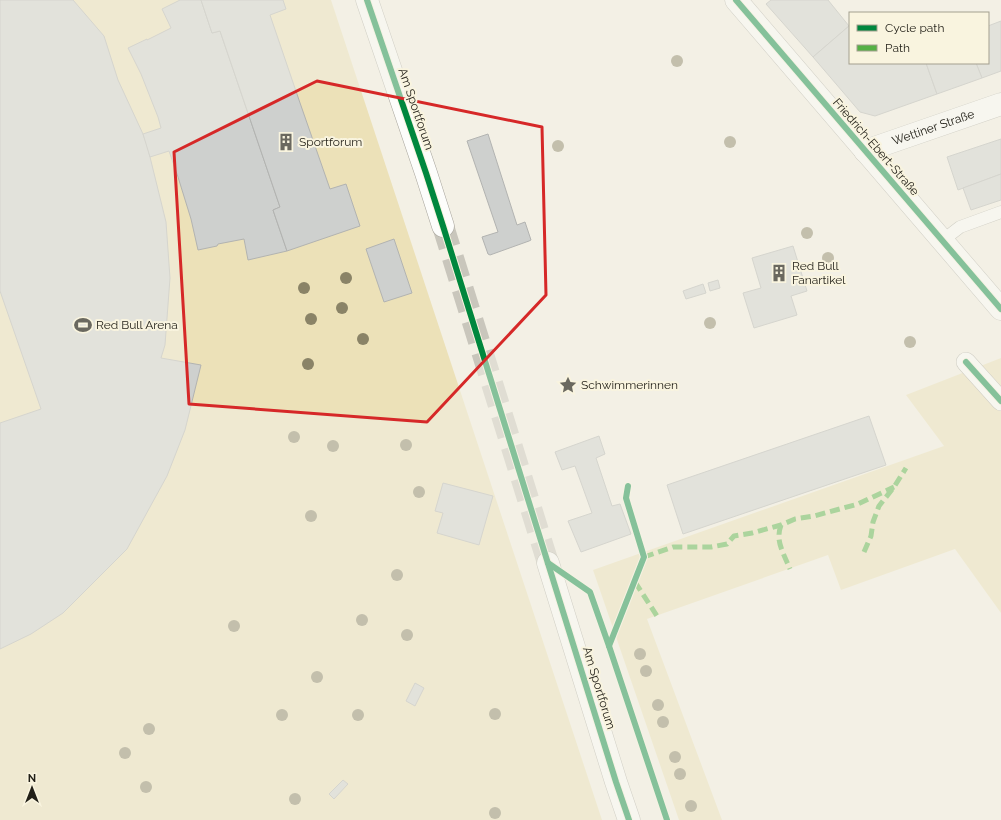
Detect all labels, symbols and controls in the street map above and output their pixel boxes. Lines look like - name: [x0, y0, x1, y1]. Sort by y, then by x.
- legend: [849, 12, 989, 64]
- text: Cycle path: [885, 21, 944, 35]
- text: Path: [885, 41, 910, 55]
- street label: Am Sportforum: [395, 66, 437, 152]
- street label: Friedrich-Ebert-Straße: [830, 96, 922, 198]
- street label: Wettiner Straße: [890, 107, 976, 148]
- building icon: Sportforum: [276, 132, 296, 152]
- place label: Sportforum: [299, 135, 362, 149]
- place label: Red Bull Fanartikel: [792, 259, 846, 287]
- building icon: Red Bull Fanartikel: [769, 263, 789, 283]
- sports icon: Red Bull Arena: [73, 315, 93, 335]
- place label: Red Bull Arena: [96, 318, 178, 332]
- place icon: Schwimmerinnen: [558, 375, 578, 395]
- place label: Schwimmerinnen: [581, 378, 678, 392]
- street label: Am Sportforum: [580, 645, 618, 731]
- north arrow: [12, 768, 52, 808]
- text: N: [28, 772, 36, 785]

